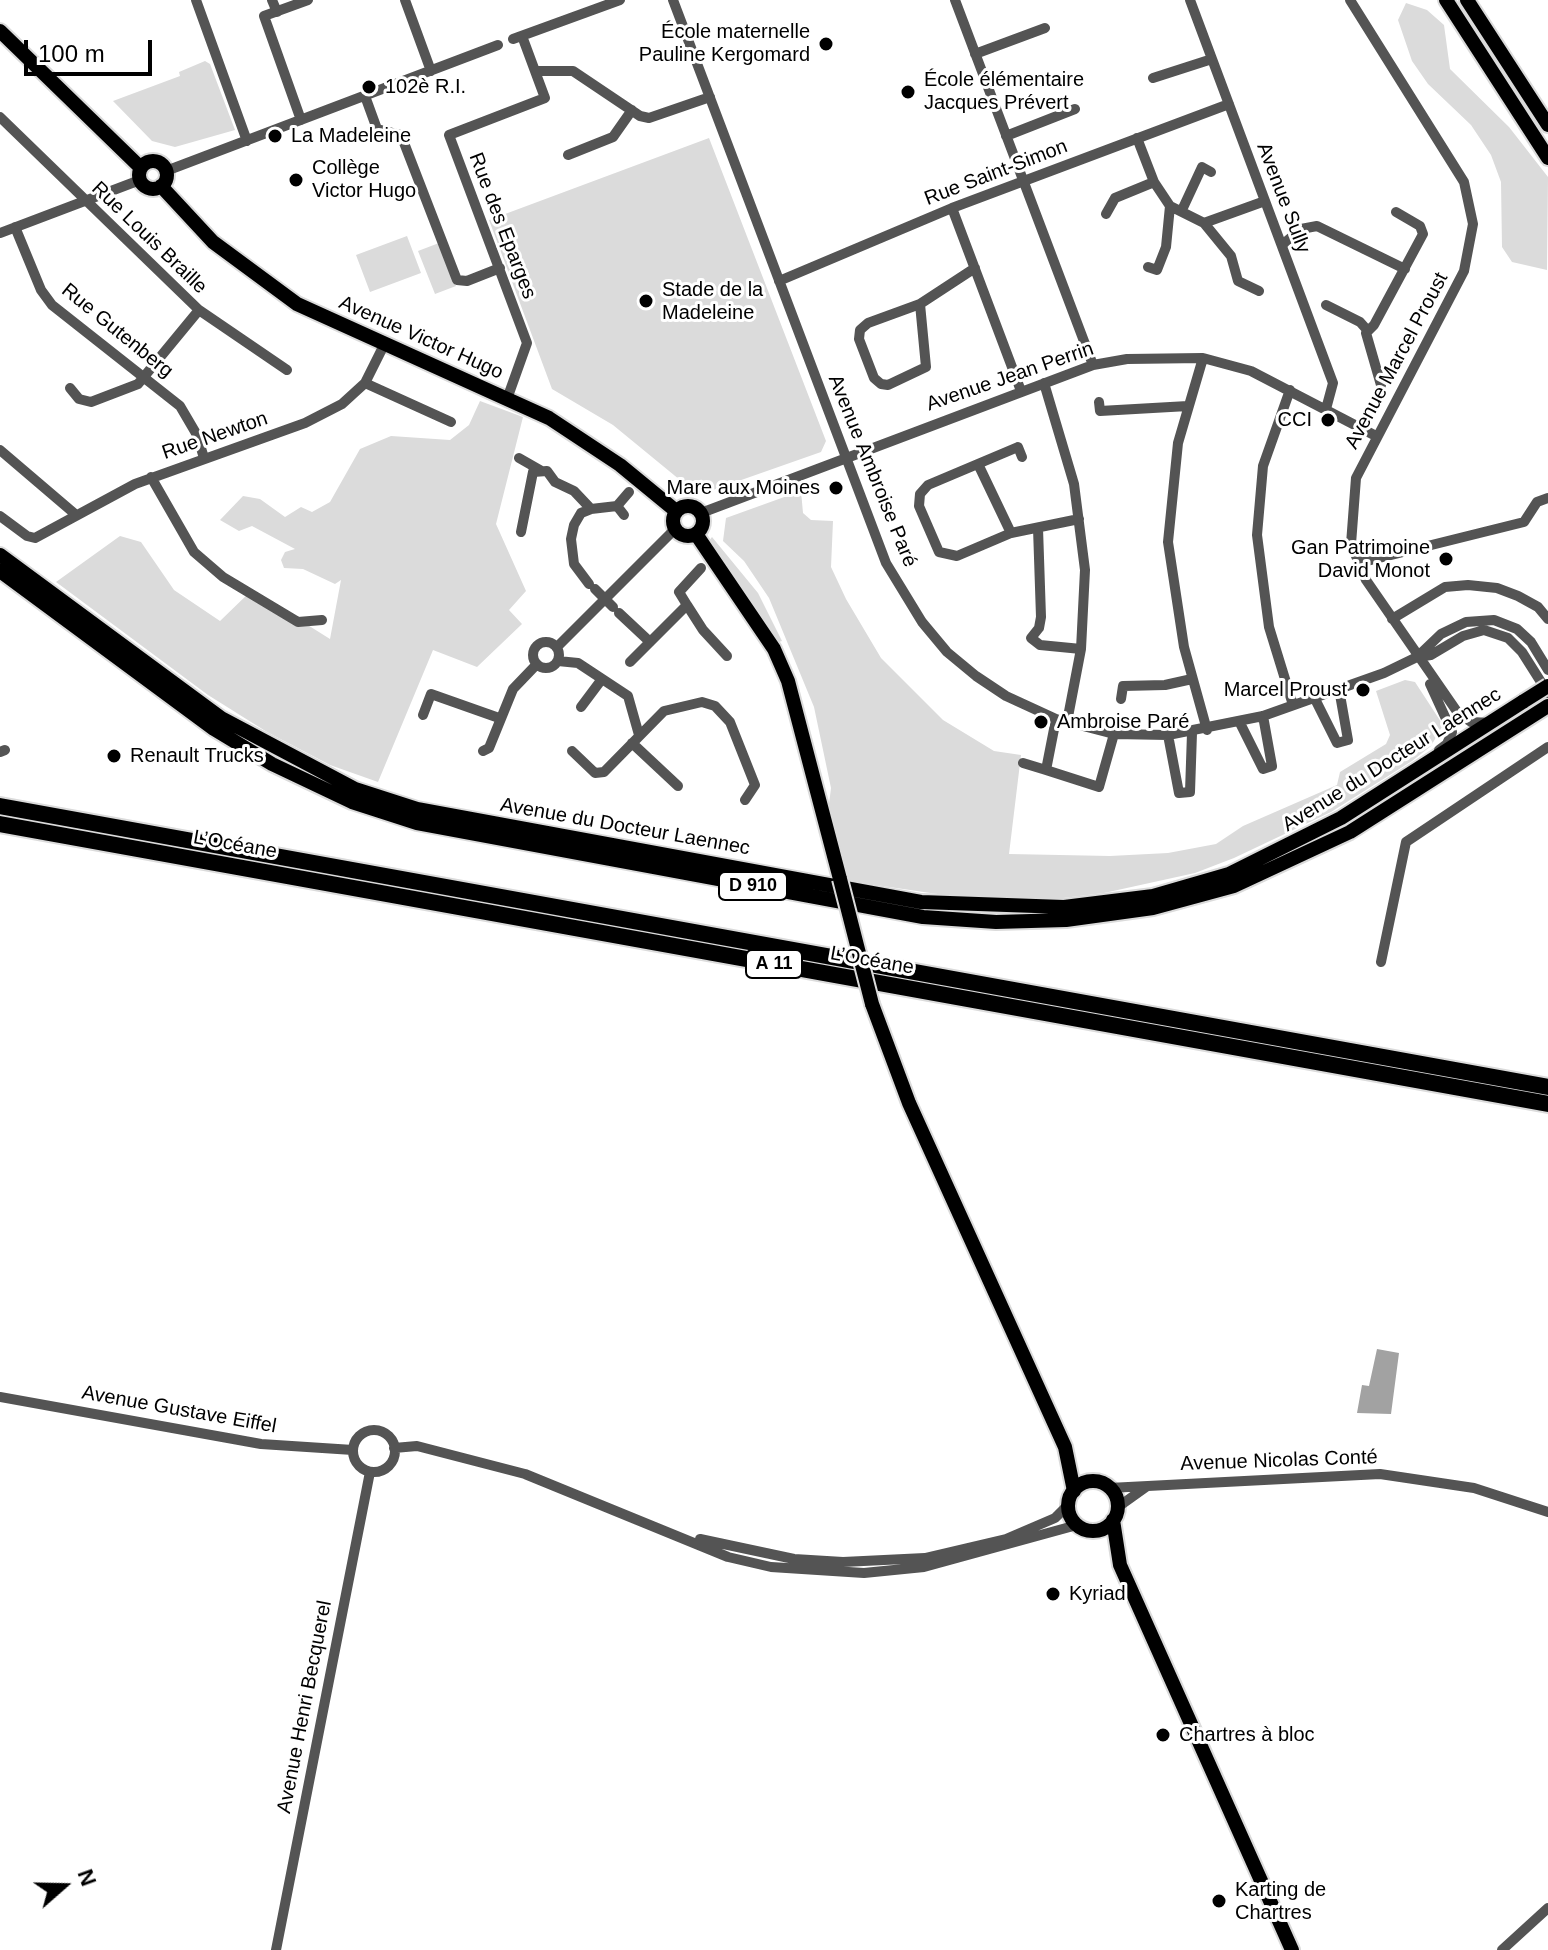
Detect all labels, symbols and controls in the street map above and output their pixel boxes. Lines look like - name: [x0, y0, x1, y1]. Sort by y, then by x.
- place label: École maternelle Pauline Kergomard: [639, 20, 810, 67]
- scale bar: [28, 24, 156, 74]
- marker: École maternelle Pauline Kergomard: [817, 35, 835, 53]
- text: 100 m: [38, 40, 105, 67]
- place label: École élémentaire Jacques Prévert: [924, 68, 1084, 115]
- place label: 102è R.I.: [385, 75, 466, 99]
- marker: 102è R.I.: [360, 78, 378, 96]
- marker: École élémentaire Jacques Prévert: [899, 83, 917, 101]
- place label: La Madeleine: [291, 124, 411, 148]
- marker: La Madeleine: [266, 127, 284, 145]
- street label: Rue Saint-Simon: [921, 135, 1071, 211]
- street label: Avenue Sully: [1251, 139, 1315, 257]
- street label: Rue des Eparges: [463, 150, 541, 302]
- place label: Collège Victor Hugo: [312, 156, 416, 203]
- marker: Collège Victor Hugo: [287, 171, 305, 189]
- street label: Rue Louis Braille: [86, 177, 212, 299]
- street label: Avenue Marcel Proust: [1340, 269, 1454, 453]
- place label: Stade de la Madeleine: [662, 278, 763, 325]
- street label: Rue Gutenberg: [56, 279, 178, 383]
- street label: Avenue Victor Hugo: [335, 291, 507, 385]
- marker: Stade de la Madeleine: [637, 292, 655, 310]
- street label: Avenue Jean Perrin: [923, 337, 1097, 417]
- street label: Avenue Ambroise Paré: [822, 371, 922, 571]
- street label: Rue Newton: [159, 407, 271, 465]
- place label: CCI: [1278, 408, 1312, 432]
- marker: CCI: [1319, 411, 1337, 429]
- place label: Mare aux Moines: [667, 476, 820, 500]
- marker: Mare aux Moines: [827, 479, 845, 497]
- place label: Gan Patrimoine David Monot: [1291, 536, 1430, 583]
- marker: Gan Patrimoine David Monot: [1437, 550, 1455, 568]
- place label: Marcel Proust: [1224, 678, 1347, 702]
- marker: Marcel Proust: [1354, 681, 1372, 699]
- street label: Avenue du Docteur Laennec: [1278, 683, 1506, 837]
- place label: Ambroise Paré: [1057, 710, 1189, 734]
- marker: Ambroise Paré: [1032, 713, 1050, 731]
- place label: Renault Trucks: [130, 744, 264, 768]
- marker: Renault Trucks: [105, 747, 123, 765]
- street label: Avenue du Docteur Laennec: [498, 793, 752, 861]
- street label: L’Océane: [191, 826, 279, 864]
- road number: D 910: [719, 872, 787, 900]
- street label: L’Océane: [828, 942, 916, 980]
- road number: A 11: [746, 950, 802, 978]
- street label: Avenue Gustave Eiffel: [80, 1381, 278, 1439]
- street label: Avenue Nicolas Conté: [1180, 1446, 1378, 1476]
- place label: Kyriad: [1069, 1582, 1126, 1606]
- marker: Kyriad: [1044, 1585, 1062, 1603]
- street label: Avenue Henri Becquerel: [273, 1598, 337, 1816]
- place label: Chartres à bloc: [1179, 1723, 1315, 1747]
- marker: Chartres à bloc: [1154, 1726, 1172, 1744]
- north arrow: [24, 1846, 104, 1926]
- text: N: [73, 1866, 101, 1889]
- place label: Karting de Chartres: [1235, 1878, 1326, 1925]
- marker: Karting de Chartres: [1210, 1892, 1228, 1910]

